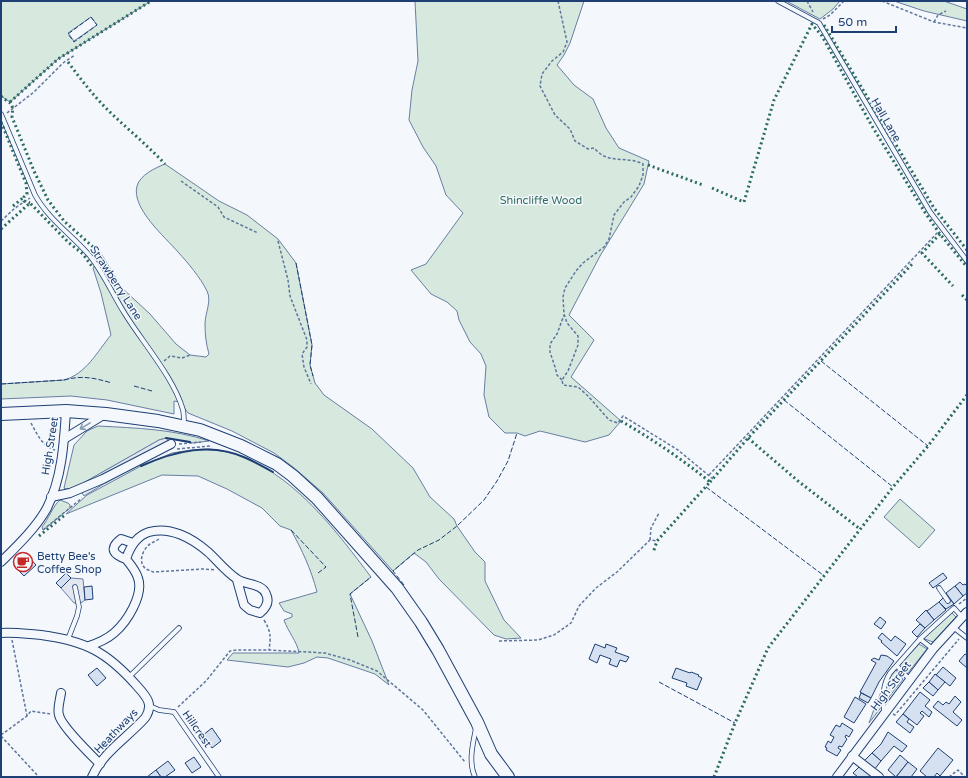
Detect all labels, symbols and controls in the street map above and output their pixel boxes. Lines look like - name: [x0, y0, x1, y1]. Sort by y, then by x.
- scale bar: [832, 8, 896, 34]
- text: 50 m: [838, 15, 867, 29]
- street label: Hall Lane: [868, 96, 904, 144]
- park label: Shincliffe Wood: [500, 194, 582, 207]
- street label: Strawberry Lane: [87, 244, 145, 322]
- street label: High Street: [39, 416, 61, 476]
- one-way arrow: [79, 423, 91, 431]
- place label: Betty Bee's Coffee Shop: [37, 550, 102, 576]
- cafe icon: Betty Bee's Coffee Shop: [12, 551, 34, 573]
- street label: High Street: [868, 659, 914, 713]
- street label: Heathways: [91, 706, 141, 756]
- street label: Hillcrest: [180, 708, 214, 750]

